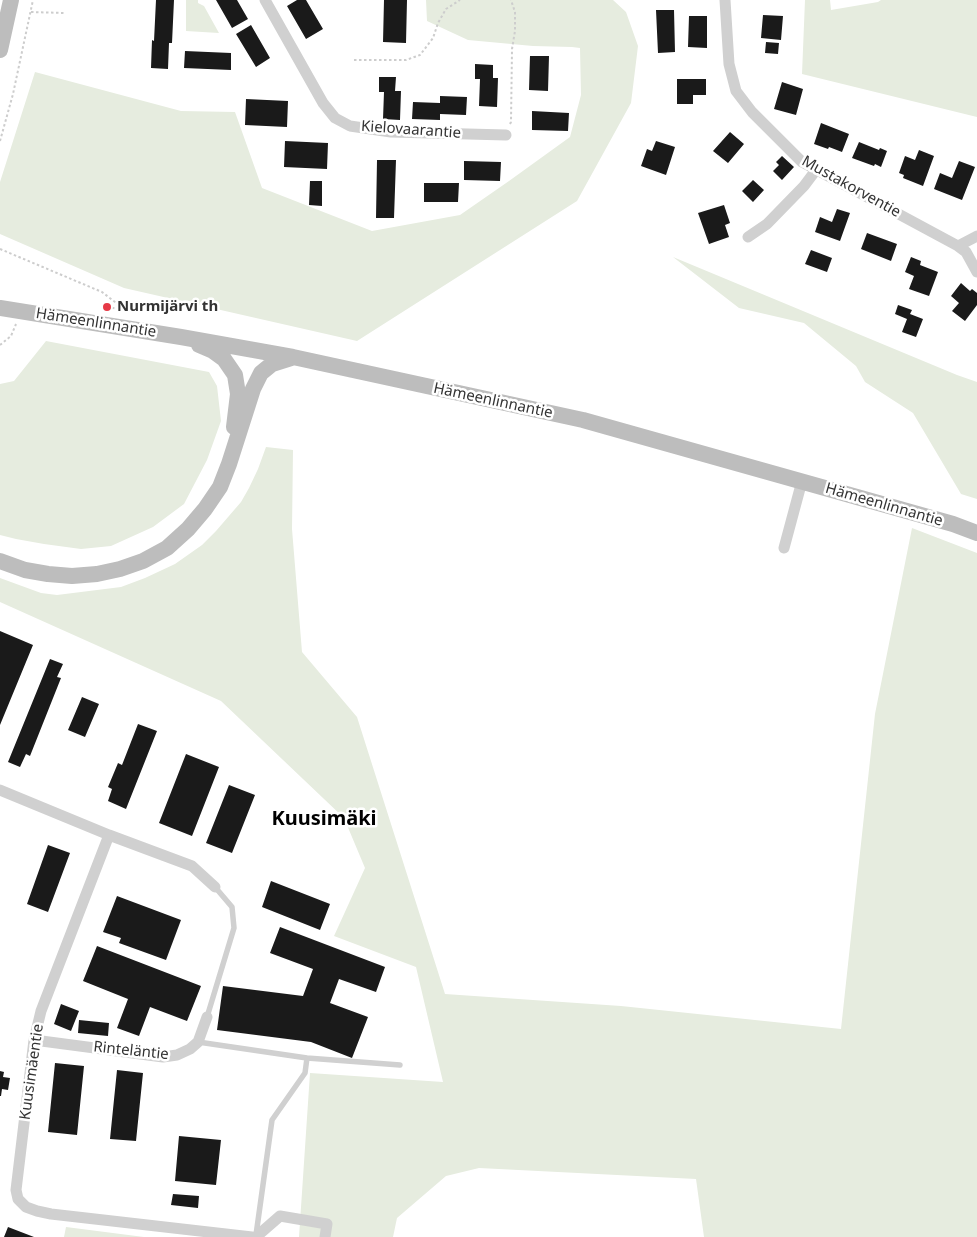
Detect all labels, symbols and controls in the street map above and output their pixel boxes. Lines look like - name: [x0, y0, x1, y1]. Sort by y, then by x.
- street label: Kielovaarantie: [360, 118, 462, 142]
- street label: Mustakorventie: [798, 152, 904, 222]
- place label: Nurmijärvi th: [117, 298, 218, 316]
- marker: Nurmijärvi th: [101, 301, 113, 313]
- street label: Hämeenlinnantie: [35, 305, 157, 341]
- street label: Hämeenlinnantie: [432, 380, 554, 422]
- street label: Hämeenlinnantie: [823, 480, 945, 530]
- district label: Kuusimäki: [271, 807, 377, 831]
- street label: Kuusimäentie: [16, 1023, 48, 1121]
- street label: Rinteläntie: [92, 1038, 170, 1064]

